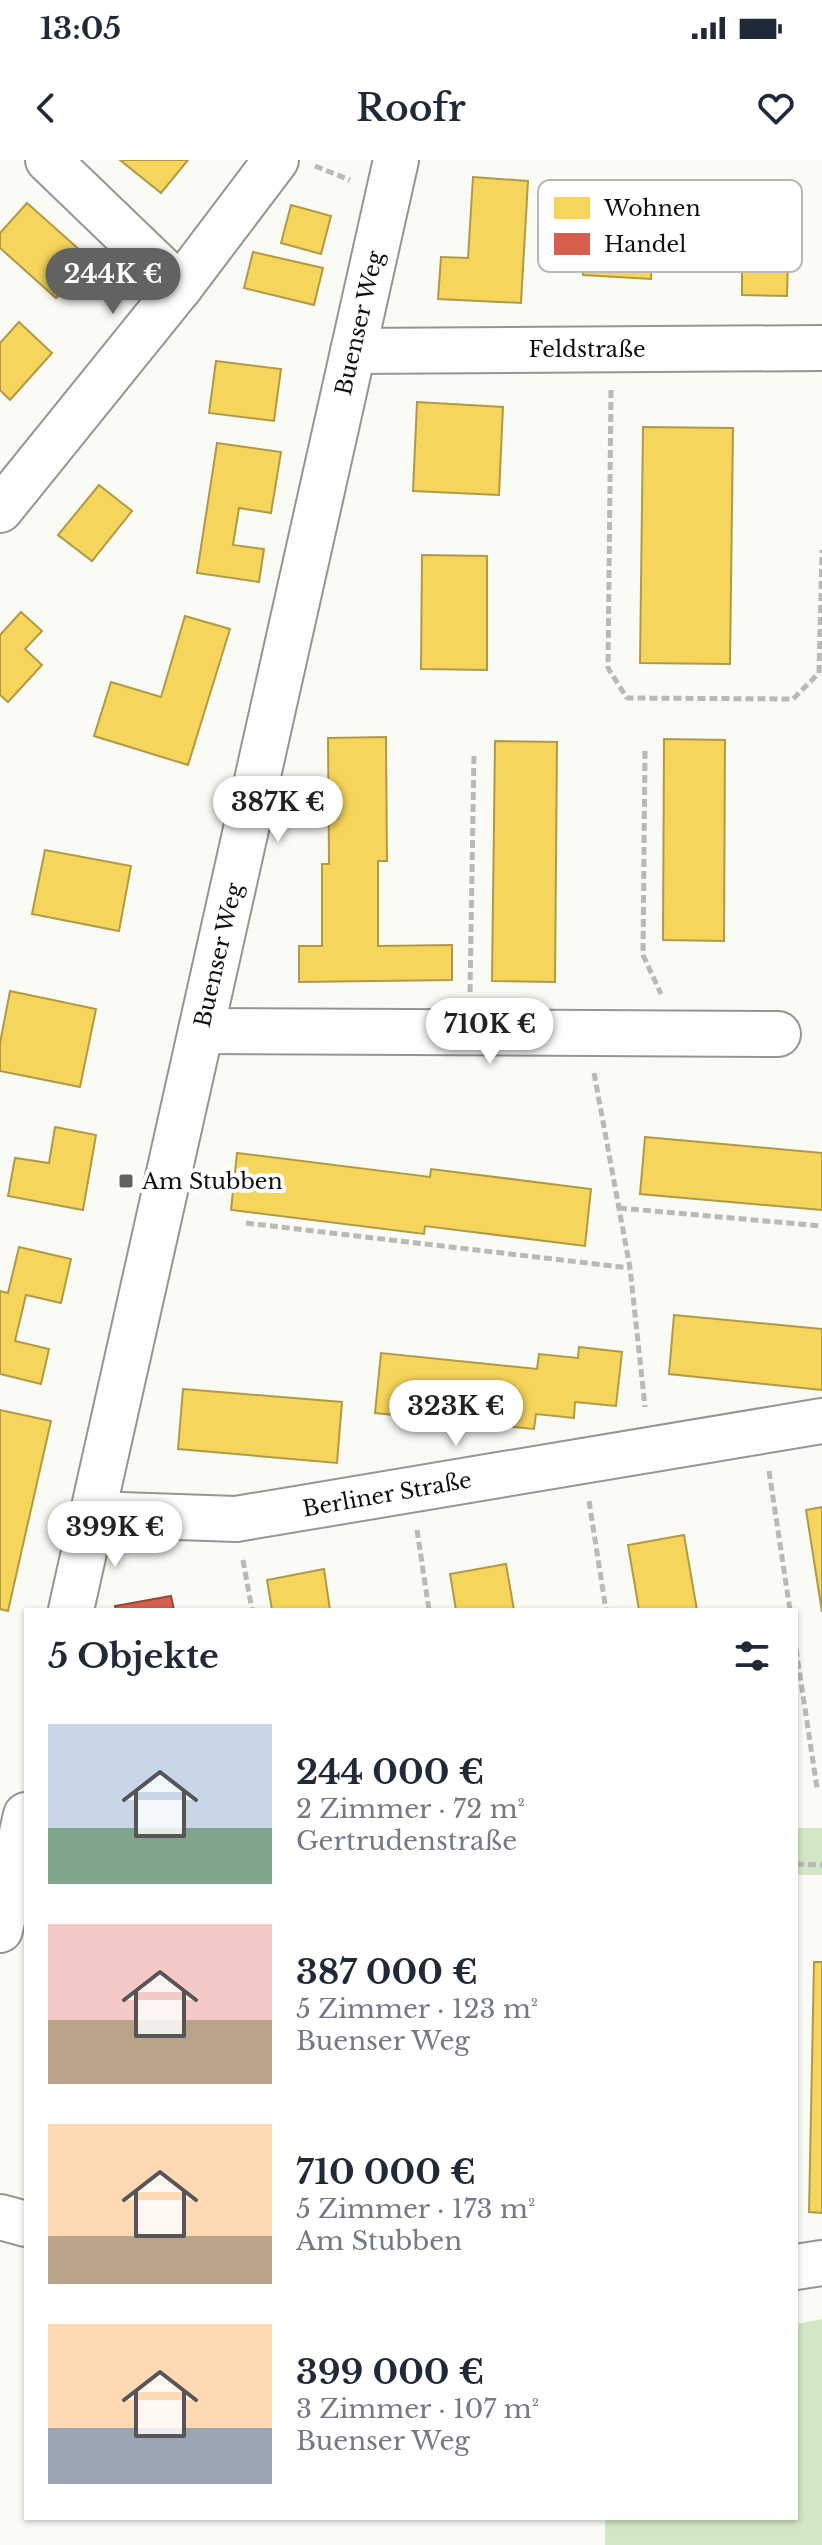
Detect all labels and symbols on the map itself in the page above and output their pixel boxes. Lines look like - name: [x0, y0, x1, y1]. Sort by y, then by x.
- legend: [538, 180, 802, 272]
- text: Wohnen: [603, 195, 701, 222]
- text: Handel: [604, 231, 686, 258]
- pin: 244K €: [48, 248, 178, 316]
- street label: Buenser Weg: [330, 248, 389, 398]
- street label: Feldstraße: [528, 336, 646, 363]
- pin: 387K €: [213, 776, 343, 844]
- street label: Buenser Weg: [189, 880, 248, 1030]
- pin: 710K €: [425, 998, 555, 1066]
- place label: Am Stubben: [141, 1168, 283, 1195]
- marker: Am Stubben: [117, 1172, 135, 1190]
- pin: 323K €: [391, 1380, 521, 1448]
- street label: Berliner Straße: [300, 1466, 474, 1523]
- pin: 399K €: [50, 1501, 180, 1569]

